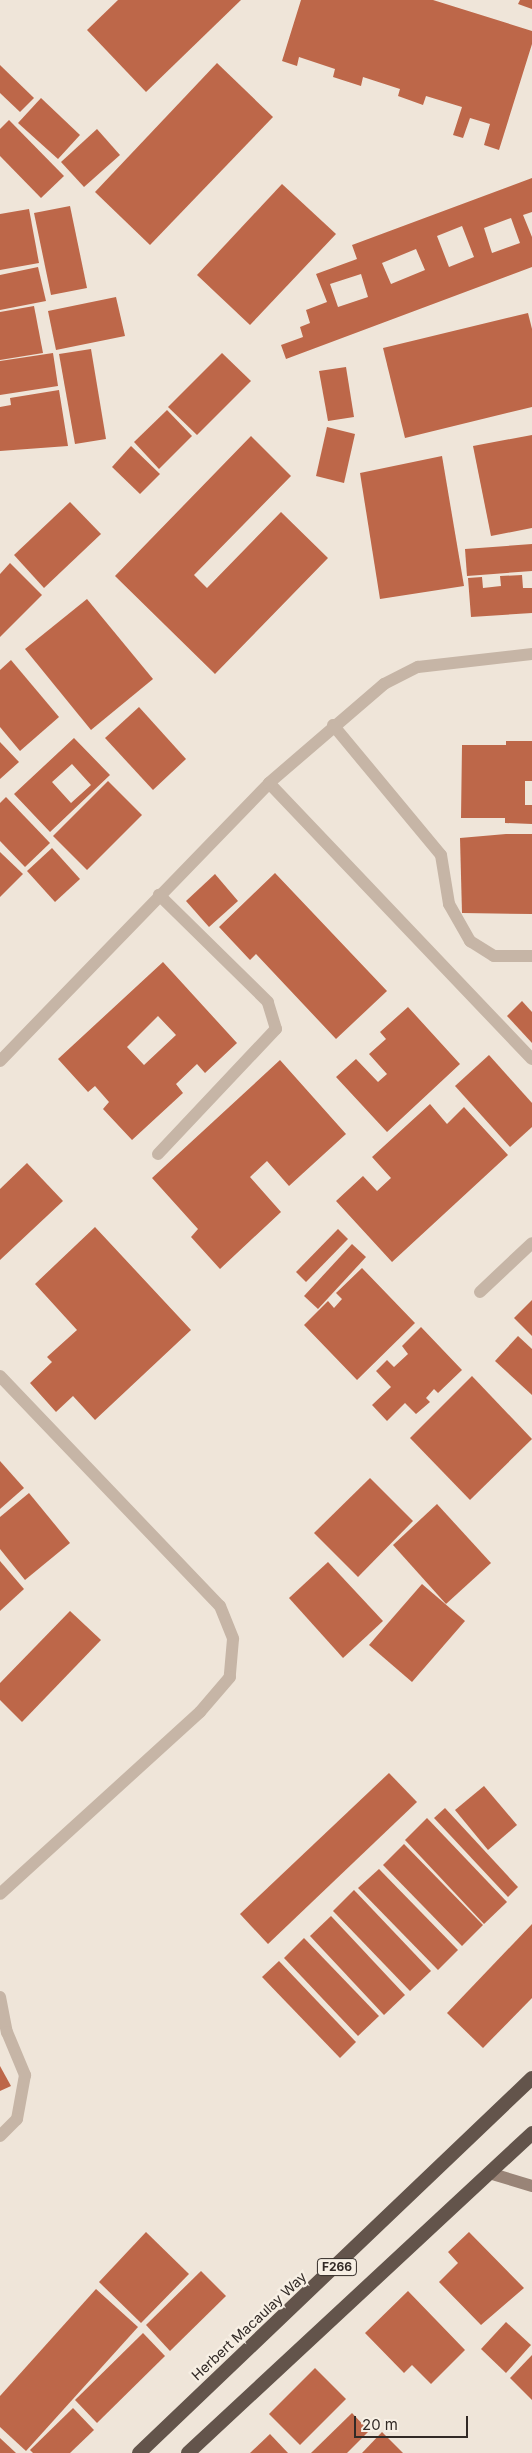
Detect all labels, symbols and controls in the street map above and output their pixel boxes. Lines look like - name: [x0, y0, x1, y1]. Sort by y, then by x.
- road number: F266: [316, 2258, 358, 2276]
- street label: Herbert Macaulay Way: [188, 2268, 310, 2384]
- scale bar: [357, 2406, 471, 2438]
- text: 20 m: [362, 2415, 398, 2434]

